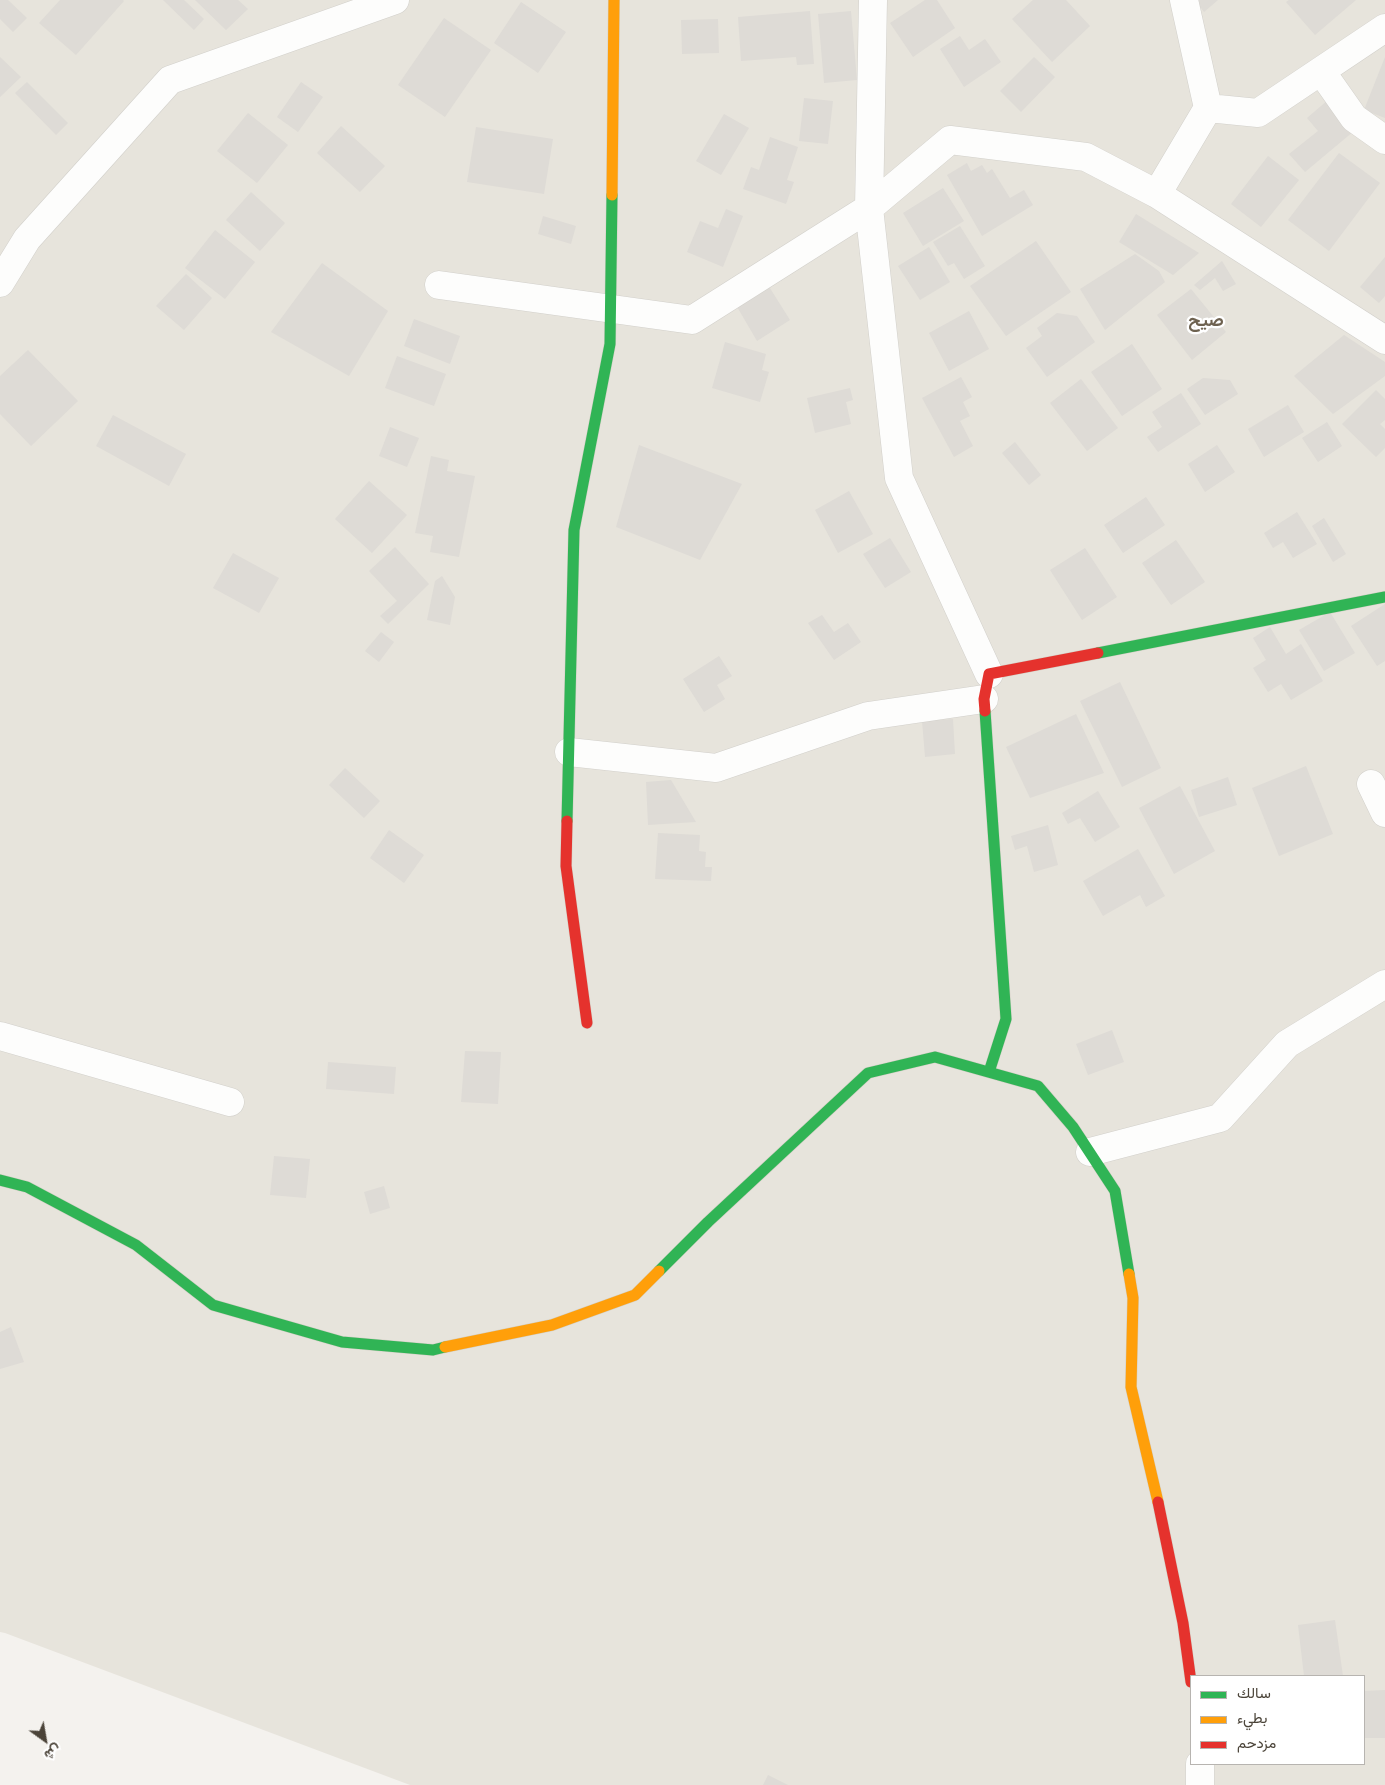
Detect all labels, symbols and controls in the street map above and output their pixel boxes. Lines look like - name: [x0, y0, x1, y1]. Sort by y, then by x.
- district label: صيح: [1188, 309, 1224, 331]
- legend: [1190, 1675, 1365, 1765]
- text: سالك: [1237, 1683, 1271, 1701]
- text: بطيء: [1237, 1708, 1267, 1726]
- north arrow: [20, 1715, 70, 1765]
- text: مزدحم: [1237, 1733, 1276, 1751]
- text: ش: [42, 1741, 65, 1765]

